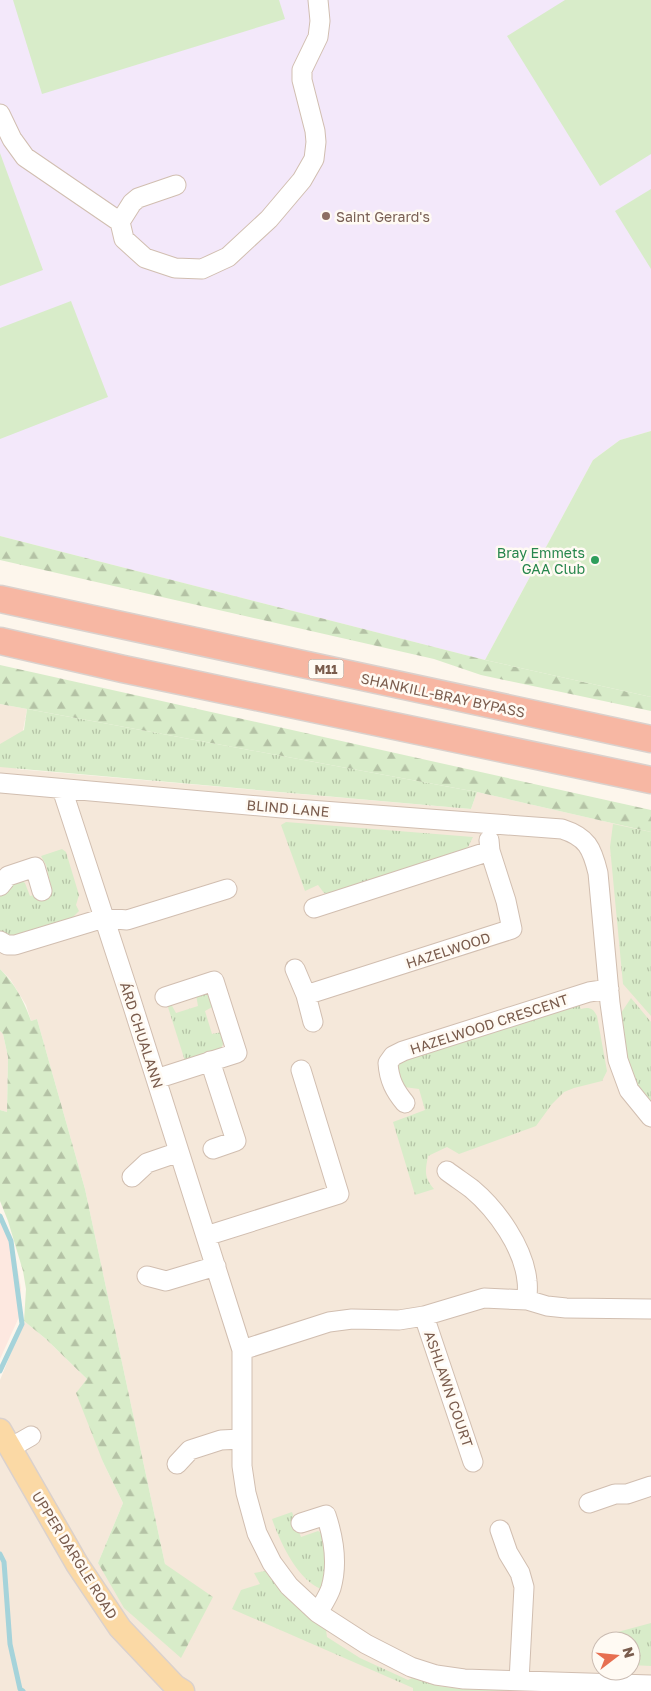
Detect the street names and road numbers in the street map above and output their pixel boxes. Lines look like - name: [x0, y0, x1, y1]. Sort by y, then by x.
- road number: M11: [308, 660, 344, 679]
- street label: SHANKILL-BRAY BYPASS: [359, 669, 527, 721]
- street label: BLIND LANE: [246, 796, 330, 820]
- street label: HAZELWOOD: [404, 928, 492, 972]
- street label: ÁRD CHUALANN: [117, 980, 167, 1090]
- street label: HAZELWOOD CRESCENT: [408, 990, 571, 1058]
- street label: ASHLAWN COURT: [421, 1329, 477, 1450]
- street label: UPPER DARGLE ROAD: [29, 1488, 121, 1622]

